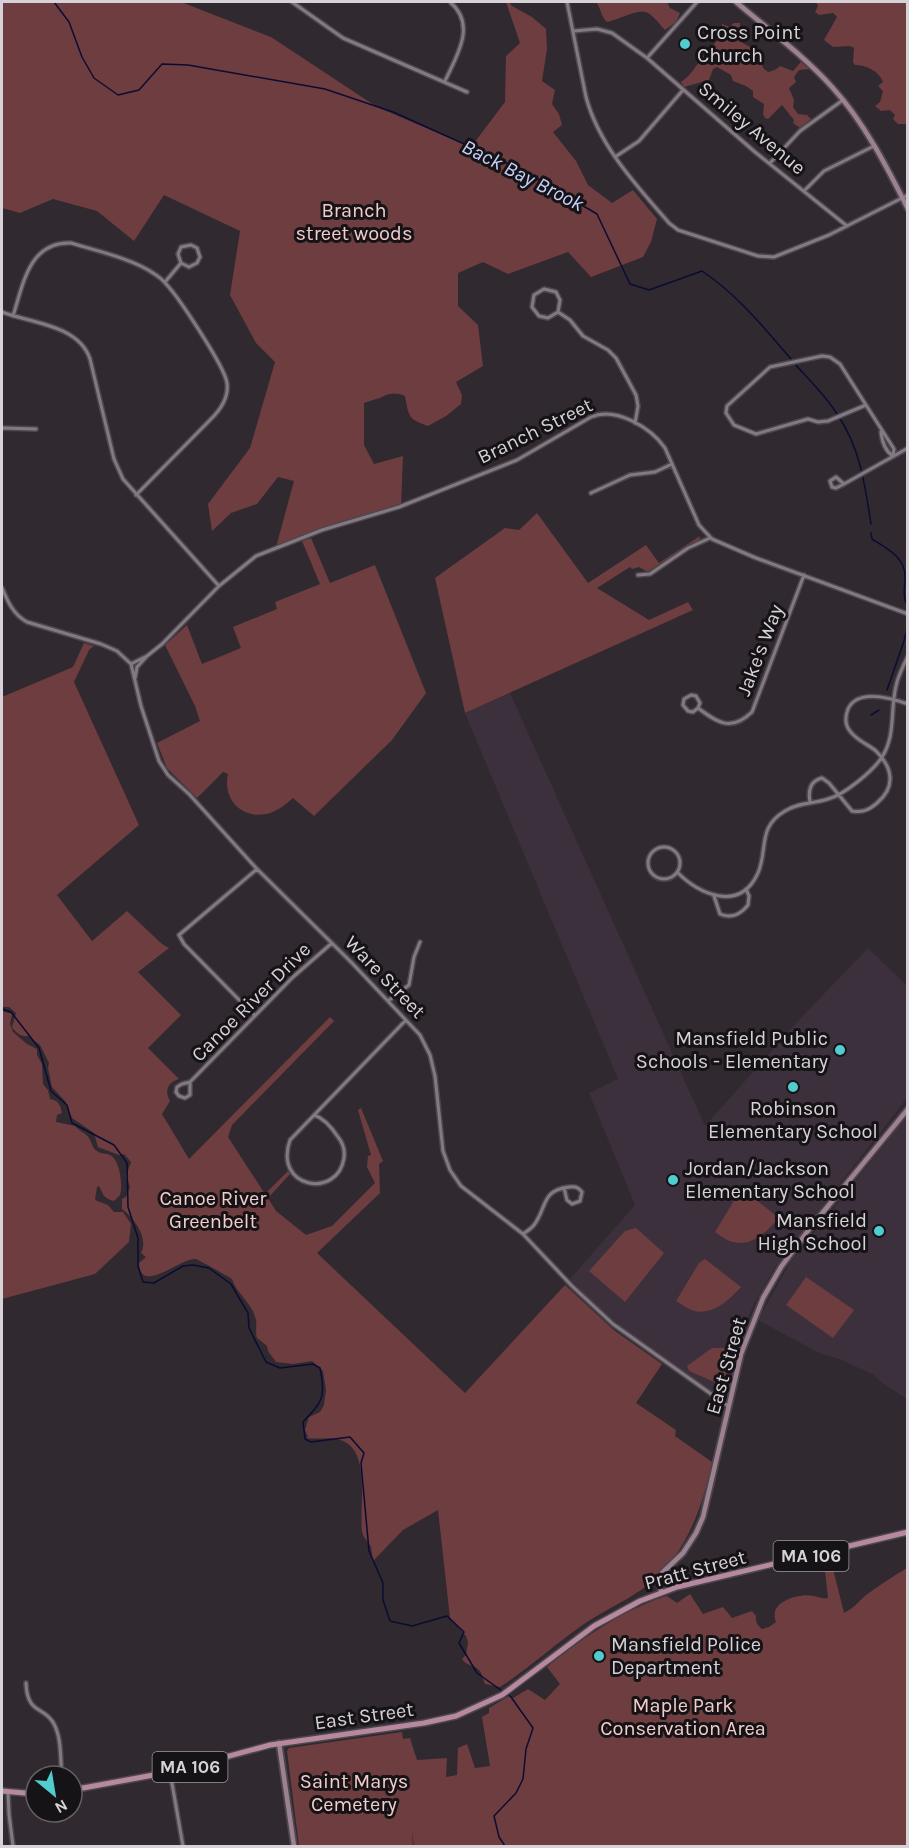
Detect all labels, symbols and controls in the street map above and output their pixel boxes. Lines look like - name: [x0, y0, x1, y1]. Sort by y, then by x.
- place label: Cross Point Church: [697, 21, 801, 67]
- marker: Cross Point Church: [678, 37, 692, 51]
- street label: Smiley Avenue: [694, 77, 810, 179]
- water label: Back Bay Brook: [458, 134, 588, 216]
- park label: Branch street woods: [296, 199, 412, 245]
- street label: Branch Street: [474, 393, 597, 469]
- street label: Jake's Way: [732, 601, 788, 699]
- street label: Ware Street: [340, 931, 430, 1023]
- street label: Canoe River Drive: [187, 938, 315, 1066]
- place label: Mansfield Public Schools - Elementary: [636, 1027, 828, 1073]
- marker: Mansfield Public Schools - Elementary: [833, 1043, 847, 1057]
- marker: Robinson Elementary School: [786, 1080, 800, 1094]
- place label: Robinson Elementary School: [708, 1097, 878, 1143]
- place label: Jordan/Jackson Elementary School: [685, 1157, 855, 1203]
- marker: Jordan/Jackson Elementary School: [666, 1173, 680, 1187]
- park label: Canoe River Greenbelt: [159, 1187, 267, 1233]
- place label: Mansfield High School: [758, 1209, 867, 1255]
- marker: Mansfield High School: [872, 1224, 886, 1238]
- street label: East Street: [701, 1314, 751, 1417]
- road number: MA 106: [774, 1541, 848, 1571]
- street label: Pratt Street: [642, 1545, 749, 1595]
- place label: Mansfield Police Department: [611, 1633, 761, 1679]
- marker: Mansfield Police Department: [592, 1649, 606, 1663]
- park label: Maple Park Conservation Area: [600, 1694, 766, 1740]
- street label: East Street: [313, 1698, 416, 1734]
- road number: MA 106: [152, 1752, 228, 1782]
- north arrow: [24, 1764, 84, 1824]
- park label: Saint Marys Cemetery: [300, 1770, 408, 1816]
- text: N: [52, 1795, 71, 1818]

